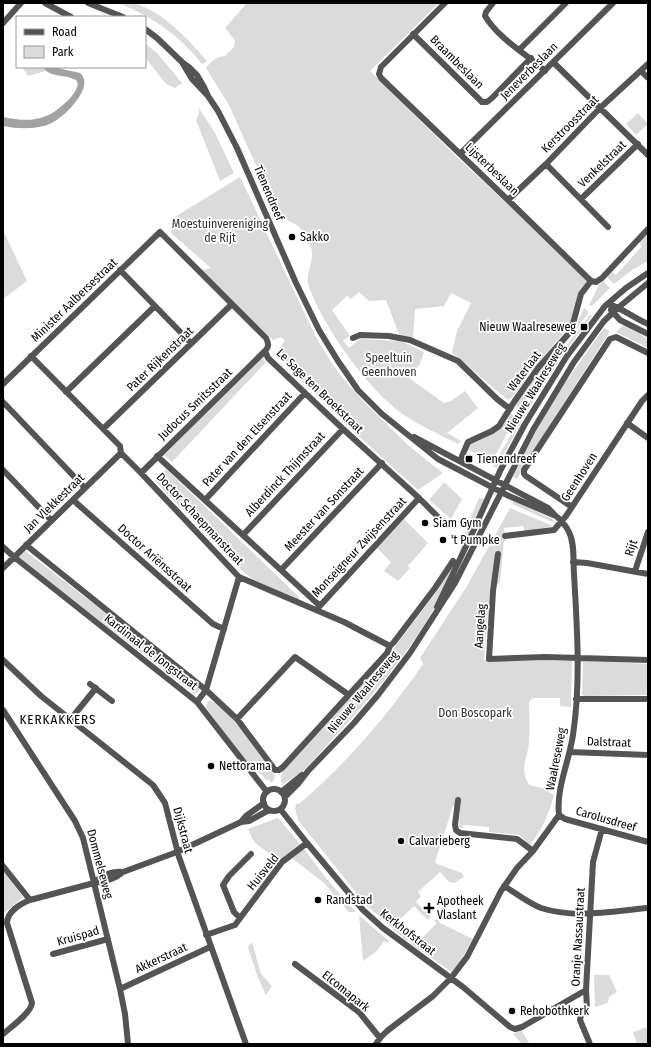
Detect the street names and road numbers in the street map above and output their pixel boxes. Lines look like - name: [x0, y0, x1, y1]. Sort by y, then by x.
- street label: Braambeslaan: [427, 32, 487, 92]
- street label: Jeneverbeslaan: [497, 39, 561, 103]
- street label: Kerstroosstraat: [538, 92, 602, 156]
- street label: Venkelstraat: [575, 138, 629, 190]
- street label: Lijsterbeslaan: [462, 140, 522, 198]
- street label: Tienendreef: [251, 163, 287, 224]
- street label: Minister Aalbersestraat: [28, 255, 120, 345]
- street label: Pater Rijkenstraat: [124, 324, 196, 394]
- street label: Nieuwe Waalreseweg: [502, 340, 568, 435]
- street label: Le Sage ten Broekstraat: [274, 346, 366, 436]
- street label: Waterlaat: [504, 348, 544, 394]
- street label: Judocus Smitsstraat: [155, 365, 235, 443]
- street label: Pater van den Elsenstraat: [199, 389, 295, 489]
- street label: Alberdinck Thijmstraat: [242, 429, 328, 519]
- street label: Geenhoven: [558, 450, 600, 504]
- street label: Meester van Sonstraat: [282, 464, 366, 554]
- street label: Jan Vlekkestraat: [21, 470, 87, 535]
- street label: Doctor Schaepmanstraat: [154, 470, 246, 568]
- street label: Monseigneur Zwijsenstraat: [309, 494, 409, 600]
- street label: Doctor Ariënsstraat: [115, 521, 195, 595]
- street label: Rijt: [622, 538, 640, 558]
- street label: Aangelag: [471, 603, 489, 649]
- street label: Kardinaal de Jongstraat: [102, 611, 200, 693]
- street label: Nieuwe Waalreseweg: [325, 648, 402, 736]
- street label: Waalreseweg: [543, 726, 569, 792]
- street label: Dalstraat: [587, 734, 631, 750]
- street label: Carolusdreef: [574, 804, 639, 835]
- street label: Dijkstraat: [170, 805, 196, 855]
- street label: Dommelseweg: [84, 828, 116, 901]
- street label: Huisveld: [244, 851, 282, 893]
- street label: Oranje Nassaustraat: [568, 887, 588, 987]
- street label: Kerkhofstraat: [377, 906, 439, 958]
- street label: Kruispad: [55, 923, 101, 949]
- street label: Akkerstraat: [133, 940, 189, 976]
- street label: Elcomapark: [319, 968, 373, 1015]

